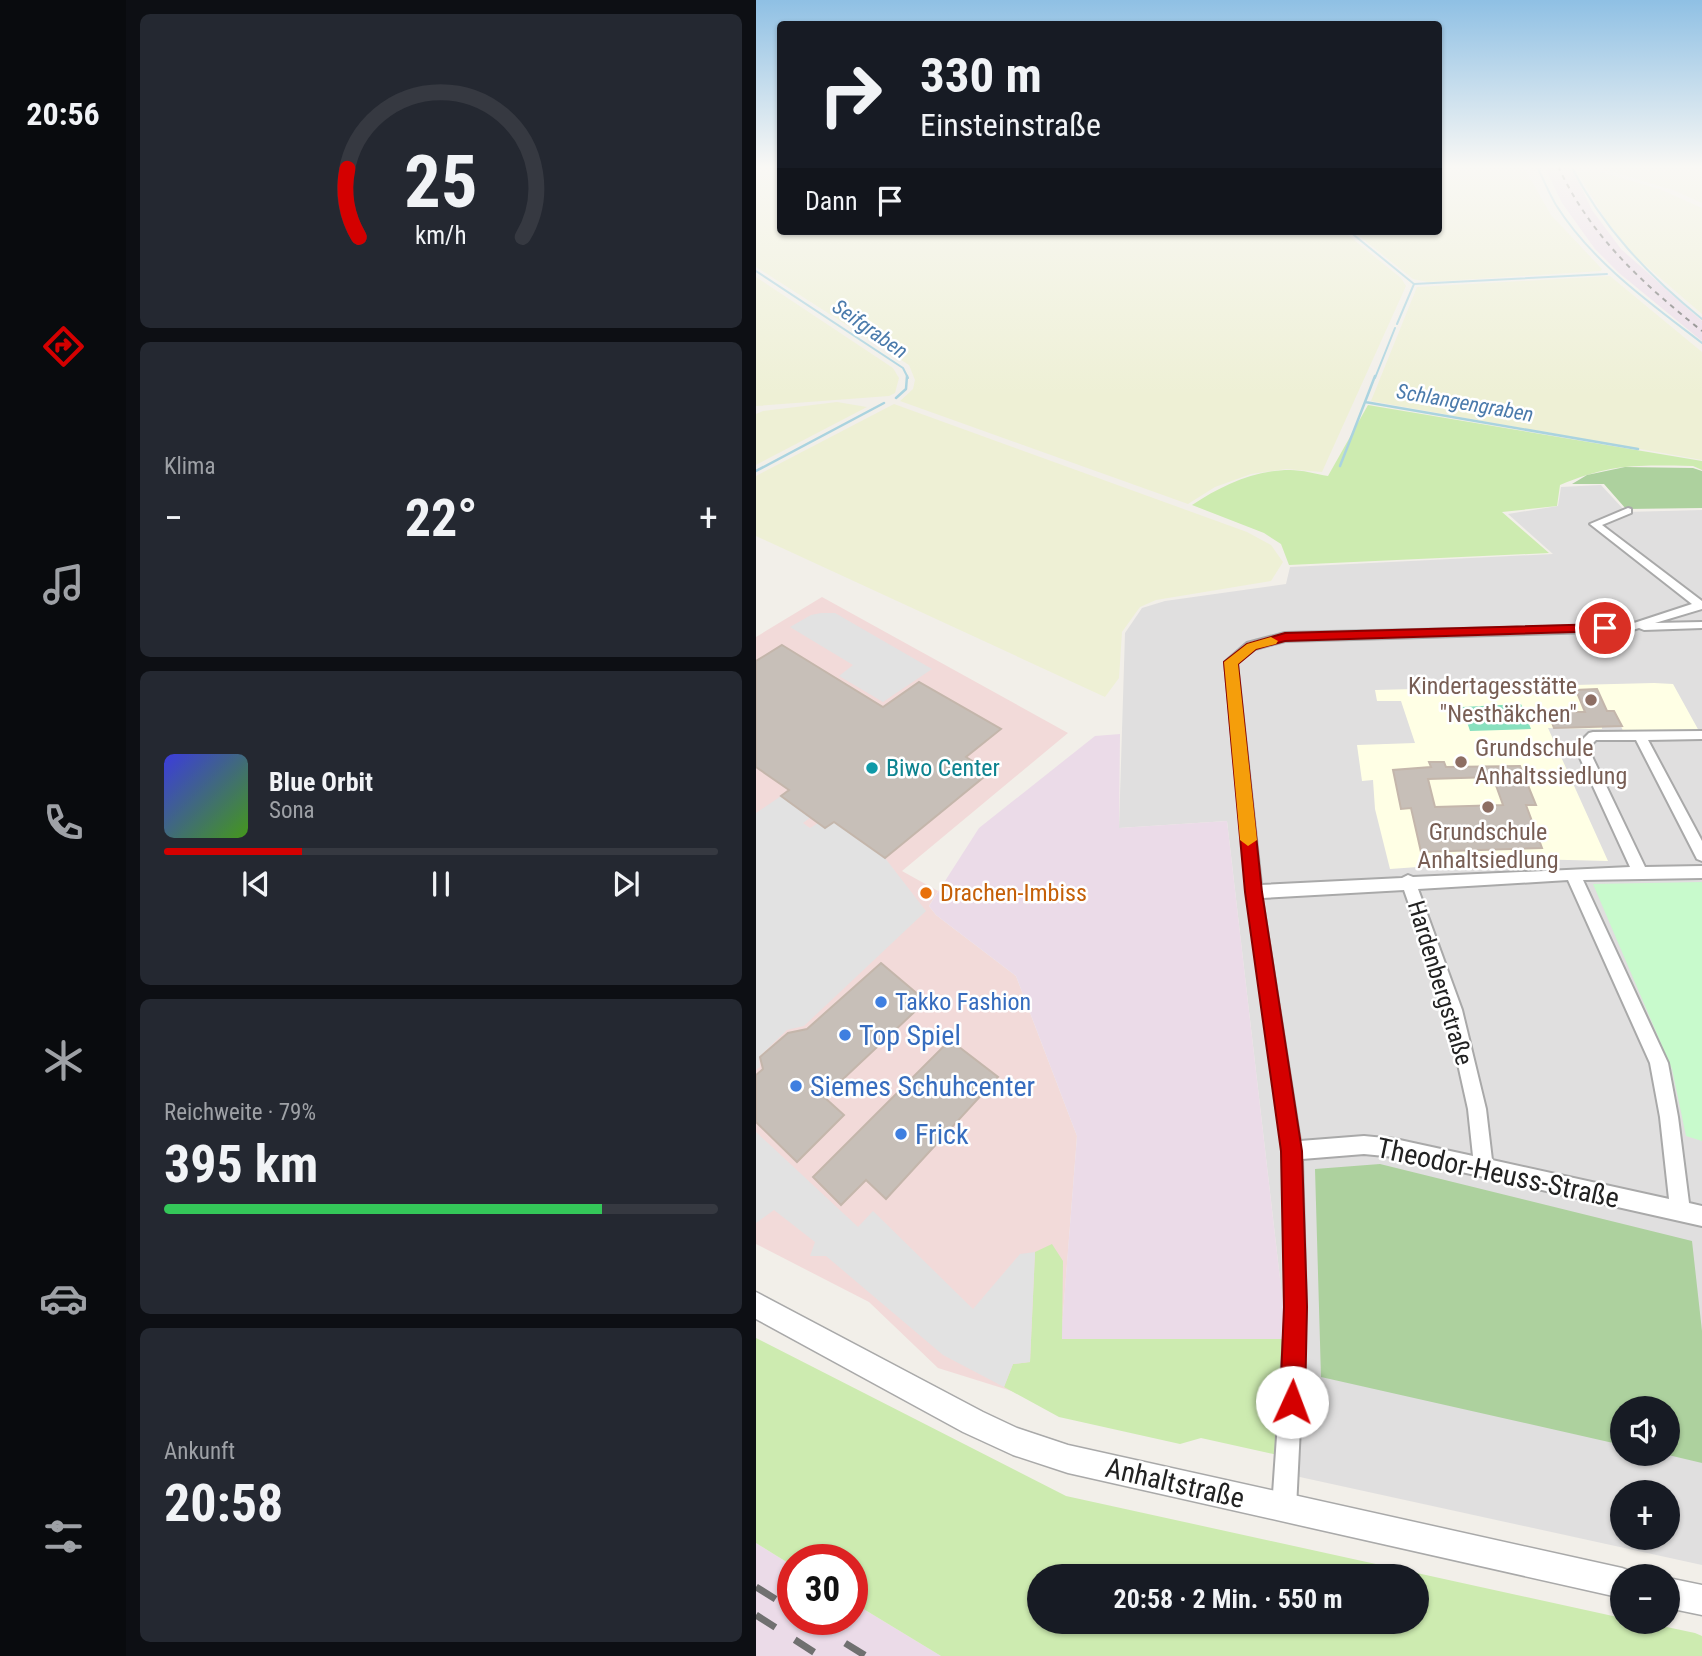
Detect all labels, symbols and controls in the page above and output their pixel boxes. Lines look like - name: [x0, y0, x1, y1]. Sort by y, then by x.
- text: 330 m: [920, 47, 1042, 104]
- icon: right: [805, 49, 896, 140]
- text: 20:56: [26, 95, 100, 133]
- text: Einsteinstraße: [920, 106, 1101, 144]
- text: 25: [404, 140, 478, 226]
- icon: arrive: [871, 182, 909, 220]
- text: Dann: [805, 186, 857, 216]
- text: km/h: [415, 221, 467, 250]
- water label: Seifgraben: [828, 294, 912, 364]
- icon: directions: [39, 322, 88, 371]
- water label: Schlangengraben: [1395, 379, 1535, 427]
- text: Klima: [164, 453, 215, 480]
- text: 22°: [405, 488, 477, 549]
- text: −: [164, 496, 183, 540]
- text: +: [699, 496, 718, 540]
- icon: music: [39, 560, 88, 609]
- pin: [1575, 598, 1635, 658]
- icon: arrive: [1586, 609, 1624, 647]
- place label: Kindertagesstätte "Nesthäkchen": [1408, 672, 1577, 728]
- marker: Kindertagesstätte "Nesthäkchen": [1583, 692, 1599, 708]
- place label: Grundschule Anhaltssiedlung: [1475, 734, 1627, 790]
- place label: Biwo Center: [886, 754, 1000, 782]
- marker: Grundschule Anhaltssiedlung: [1453, 754, 1469, 770]
- marker: Biwo Center: [864, 760, 880, 776]
- text: Blue Orbit: [269, 767, 373, 797]
- text: Sona: [269, 797, 315, 824]
- icon: phone: [39, 798, 88, 847]
- marker: Grundschule Anhaltsiedlung: [1480, 799, 1496, 815]
- place label: Grundschule Anhaltsiedlung: [1417, 818, 1559, 874]
- icon: previous: [237, 865, 275, 903]
- icon: pause: [422, 865, 460, 903]
- icon: next: [607, 865, 645, 903]
- place label: Drachen-Imbiss: [940, 879, 1087, 907]
- marker: Drachen-Imbiss: [918, 885, 934, 901]
- street label: Hardenbergstraße: [1402, 897, 1478, 1069]
- place label: Takko Fashion: [895, 988, 1031, 1016]
- marker: Takko Fashion: [873, 994, 889, 1010]
- place label: Top Spiel: [859, 1019, 961, 1052]
- marker: Top Spiel: [837, 1027, 853, 1043]
- icon: climate: [39, 1036, 88, 1085]
- place label: Siemes Schuhcenter: [810, 1070, 1035, 1103]
- marker: Siemes Schuhcenter: [788, 1078, 804, 1094]
- text: Reichweite · 79%: [164, 1099, 316, 1126]
- place label: Frick: [915, 1118, 969, 1151]
- marker: Frick: [893, 1126, 909, 1142]
- street label: Theodor-Heuss-Straße: [1374, 1131, 1622, 1215]
- text: 395 km: [164, 1134, 318, 1195]
- icon: car: [39, 1274, 88, 1323]
- position arrow: [1255, 1365, 1329, 1439]
- map controls: [1610, 1396, 1680, 1634]
- button: sound: [1610, 1396, 1680, 1466]
- text: Ankunft: [164, 1438, 235, 1465]
- street label: Anhaltstraße: [1102, 1451, 1248, 1515]
- text: 20:58: [164, 1473, 283, 1534]
- button: +: [1610, 1480, 1680, 1550]
- icon: filters: [39, 1512, 88, 1561]
- speed limit sign: 30: [777, 1544, 868, 1635]
- button: −: [1610, 1564, 1680, 1634]
- text: 20:58 · 2 Min. · 550 m: [1114, 1584, 1342, 1614]

